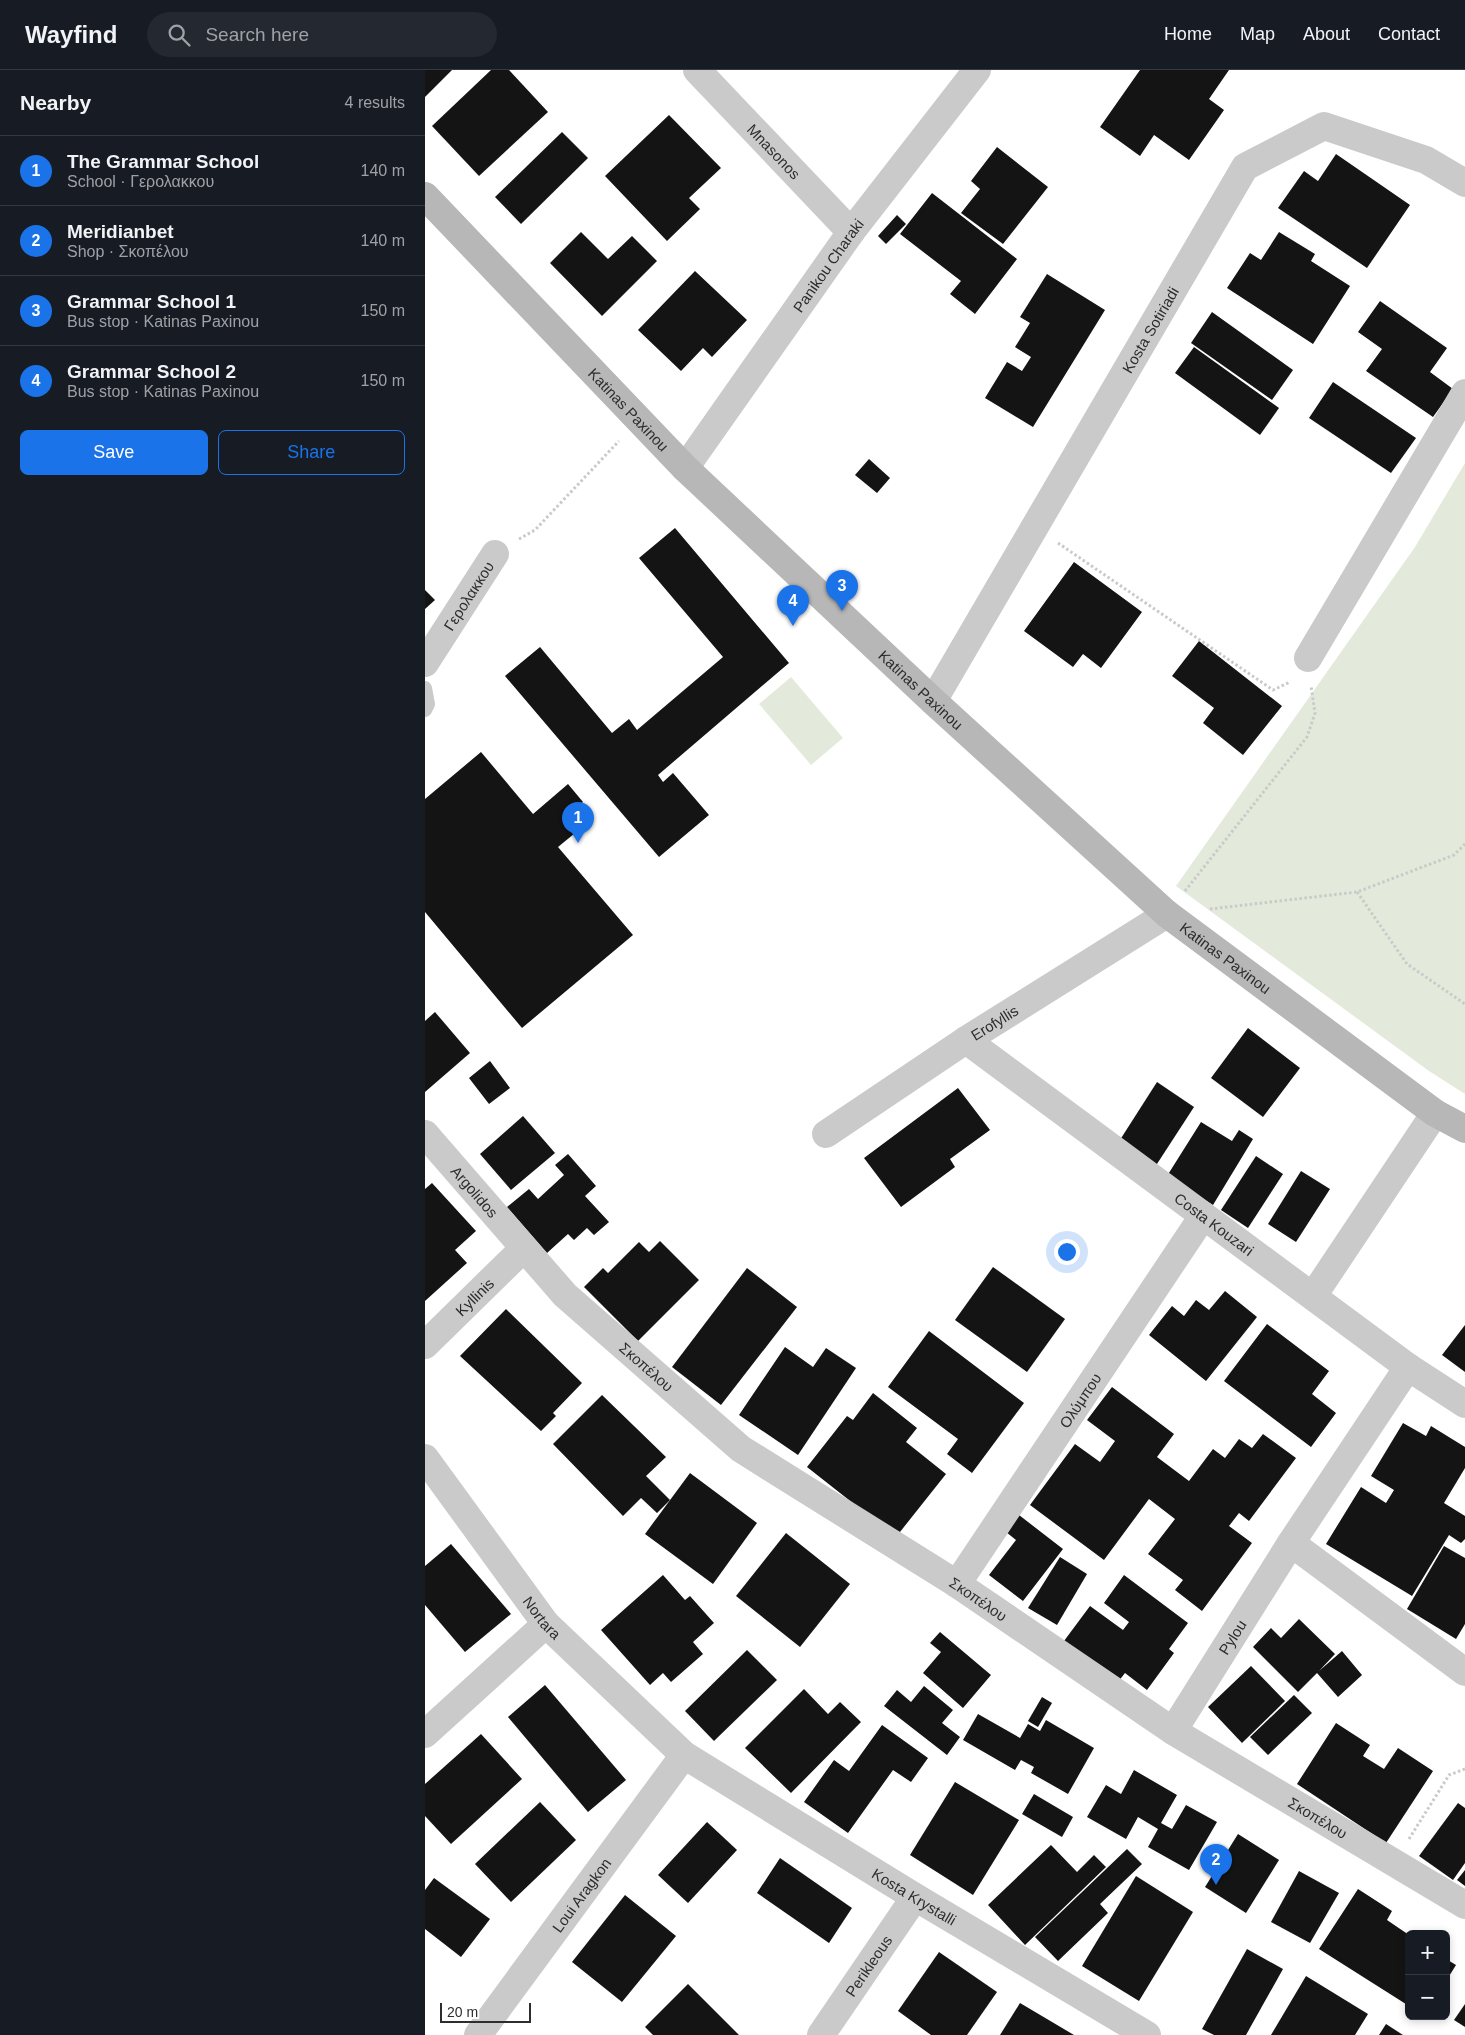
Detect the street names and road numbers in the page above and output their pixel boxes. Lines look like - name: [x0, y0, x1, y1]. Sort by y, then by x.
- street label: Mnasonos: [744, 120, 804, 182]
- street label: Panikou Charaki: [789, 215, 867, 315]
- street label: Kosta Sotiriadi: [1118, 284, 1182, 376]
- street label: Katinas Paxinou: [585, 364, 672, 454]
- street label: Γερολακκου: [440, 558, 497, 633]
- street label: Katinas Paxinou: [876, 646, 967, 733]
- street label: Katinas Paxinou: [1177, 918, 1274, 997]
- street label: Erofyllis: [967, 1001, 1021, 1043]
- street label: Argolidos: [448, 1162, 502, 1221]
- street label: Costa Kouzari: [1171, 1189, 1257, 1259]
- street label: Kyllinis: [452, 1274, 497, 1319]
- street label: Σκοπέλου: [616, 1339, 677, 1395]
- street label: Ολύμπου: [1055, 1370, 1104, 1431]
- street label: Σκοπέλου: [947, 1573, 1010, 1624]
- street label: Nortara: [520, 1593, 565, 1643]
- street label: Pylou: [1215, 1617, 1249, 1657]
- street label: Σκοπέλου: [1285, 1793, 1351, 1842]
- street label: Loui Aragkon: [548, 1855, 614, 1935]
- street label: Kosta Krystalli: [869, 1864, 959, 1928]
- street label: Perikleous: [842, 1932, 895, 1999]

